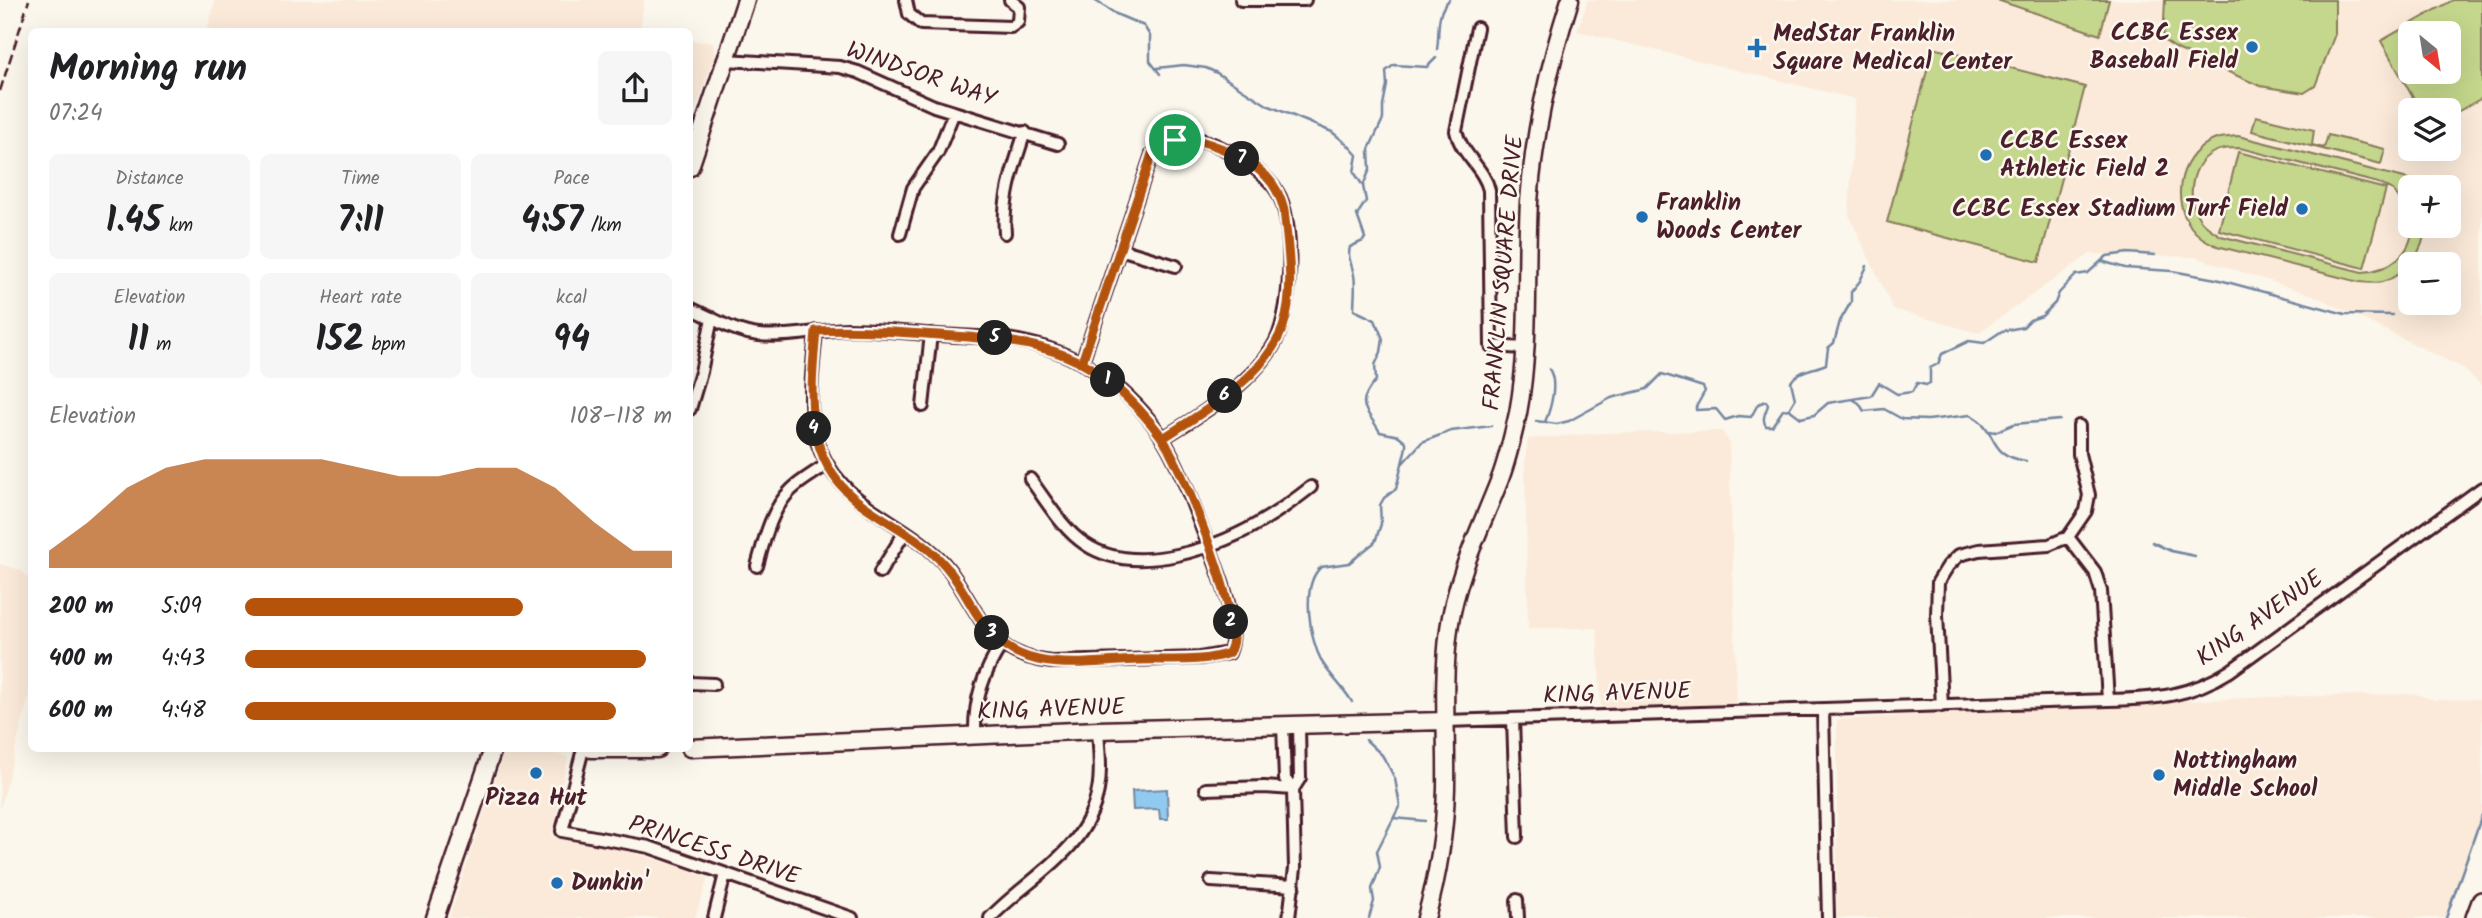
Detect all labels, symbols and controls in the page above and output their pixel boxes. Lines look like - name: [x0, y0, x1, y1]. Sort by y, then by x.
- place label: CCBC Essex Baseball Field: [2090, 14, 2239, 81]
- place label: MedStar Franklin Square Medical Center: [1773, 15, 2013, 82]
- north arrow: [2398, 21, 2460, 84]
- map controls: [2398, 21, 2461, 315]
- street label: WINDSOR WAY: [841, 31, 1002, 119]
- marker: MedStar Franklin Square Medical Center: [1747, 38, 1767, 58]
- marker: CCBC Essex Baseball Field: [2244, 39, 2260, 55]
- text: Morning run: [49, 40, 247, 100]
- button: share: [598, 51, 672, 125]
- text: 07:24: [49, 96, 103, 132]
- button: layers: [2398, 98, 2461, 161]
- pin: [1145, 110, 1205, 170]
- icon: arrive: [1156, 121, 1194, 159]
- place label: CCBC Essex Athletic Field 2: [2000, 122, 2169, 189]
- street label: FRANKLIN SQUARE DRIVE: [1473, 133, 1536, 412]
- pin: 7: [1224, 142, 1260, 176]
- text: 7: [1237, 143, 1246, 173]
- marker: CCBC Essex Athletic Field 2: [1978, 147, 1994, 163]
- text: Distance: [115, 164, 184, 194]
- text: Time: [341, 164, 380, 194]
- text: Pace: [553, 164, 590, 194]
- button: +: [2398, 175, 2461, 238]
- place label: Franklin Woods Center: [1656, 184, 1802, 251]
- place label: CCBC Essex Stadium Turf Field: [1952, 190, 2289, 229]
- text: 1.45: [106, 194, 162, 250]
- text: 7:11: [337, 194, 384, 250]
- text: 4:57: [521, 194, 583, 250]
- marker: CCBC Essex Stadium Turf Field: [2294, 201, 2310, 217]
- marker: Franklin Woods Center: [1634, 209, 1650, 225]
- text: km: [162, 211, 193, 241]
- text: /km: [583, 211, 622, 241]
- button: −: [2398, 252, 2461, 315]
- text: Elevation: [114, 283, 185, 313]
- text: Heart rate: [319, 283, 402, 313]
- text: kcal: [556, 283, 587, 313]
- text: 11: [128, 313, 149, 369]
- text: 152: [315, 313, 364, 369]
- text: 94: [553, 313, 590, 369]
- pin: 5: [978, 320, 1012, 356]
- text: 5: [990, 322, 999, 352]
- text: m: [149, 330, 171, 360]
- text: bpm: [364, 330, 406, 360]
- pin: 1: [1090, 362, 1126, 398]
- text: 1: [1105, 364, 1110, 394]
- pin: 6: [1208, 378, 1242, 414]
- text: 6: [1219, 380, 1230, 410]
- text: Elevation: [49, 399, 136, 435]
- text: 108–118 m: [570, 399, 672, 435]
- pin: 4: [796, 412, 832, 446]
- text: 4: [808, 413, 819, 443]
- street label: KING AVENUE: [2188, 560, 2333, 677]
- text: 200 m: [49, 589, 114, 625]
- text: 5:09: [161, 589, 202, 625]
- pin: 2: [1214, 604, 1248, 640]
- text: 2: [1225, 606, 1236, 636]
- pin: 3: [974, 616, 1010, 650]
- text: 3: [986, 617, 997, 647]
- text: 400 m: [49, 641, 113, 677]
- text: 4:43: [161, 641, 205, 677]
- street label: KING AVENUE: [1542, 672, 1693, 716]
- street label: KING AVENUE: [976, 688, 1127, 732]
- text: 600 m: [49, 693, 113, 729]
- text: 4:48: [161, 693, 206, 729]
- place label: Nottingham Middle School: [2173, 742, 2318, 809]
- marker: Pizza Hut: [528, 765, 544, 781]
- marker: Nottingham Middle School: [2151, 767, 2167, 783]
- place label: Pizza Hut: [485, 779, 588, 818]
- street label: PRINCESS DRIVE: [623, 805, 806, 897]
- place label: Dunkin': [571, 864, 650, 903]
- marker: Dunkin': [549, 875, 565, 891]

